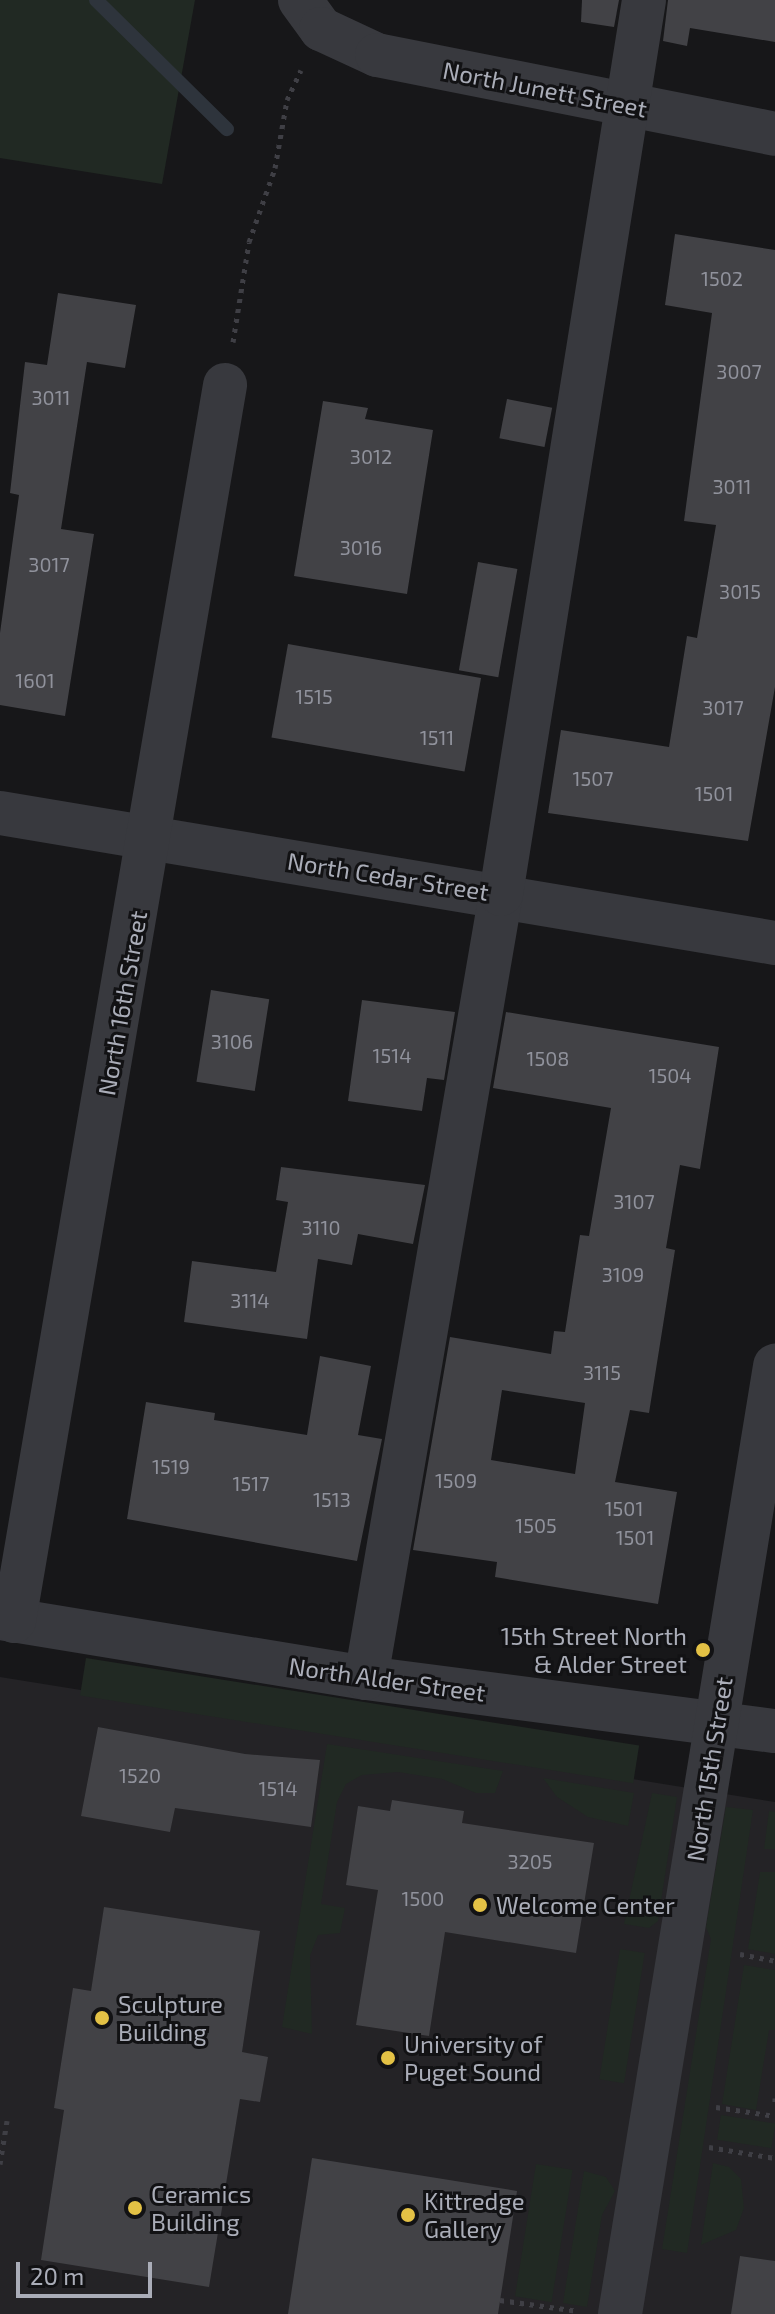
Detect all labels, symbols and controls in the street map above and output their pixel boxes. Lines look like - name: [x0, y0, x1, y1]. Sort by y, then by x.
- street label: North Junett Street: [440, 55, 650, 123]
- house number: 1502: [701, 266, 743, 290]
- house number: 3007: [716, 359, 762, 383]
- house number: 3011: [31, 385, 71, 409]
- house number: 3012: [350, 444, 392, 468]
- house number: 3011: [712, 474, 752, 498]
- house number: 3016: [340, 535, 382, 559]
- house number: 3017: [28, 552, 70, 576]
- house number: 3015: [719, 579, 761, 603]
- house number: 1601: [15, 668, 55, 692]
- house number: 1515: [295, 684, 333, 708]
- house number: 3017: [702, 695, 744, 719]
- house number: 1511: [420, 725, 454, 749]
- house number: 1507: [573, 766, 613, 790]
- house number: 1501: [695, 781, 733, 805]
- street label: North Cedar Street: [285, 846, 491, 906]
- street label: North 16th Street: [92, 908, 152, 1098]
- house number: 3106: [211, 1029, 253, 1053]
- house number: 1514: [373, 1043, 411, 1067]
- house number: 1508: [527, 1046, 569, 1070]
- house number: 1504: [648, 1063, 692, 1087]
- house number: 3107: [613, 1189, 655, 1213]
- house number: 3110: [301, 1215, 341, 1239]
- house number: 3109: [602, 1262, 644, 1286]
- house number: 3114: [230, 1288, 270, 1312]
- house number: 3115: [583, 1360, 621, 1384]
- house number: 1519: [152, 1454, 190, 1478]
- house number: 1509: [435, 1468, 477, 1492]
- house number: 1517: [233, 1471, 269, 1495]
- house number: 1513: [313, 1487, 351, 1511]
- house number: 1501: [605, 1496, 643, 1520]
- house number: 1505: [515, 1513, 557, 1537]
- house number: 1501: [616, 1525, 654, 1549]
- place label: 15th Street North & Alder Street: [501, 1622, 687, 1678]
- marker: 15th Street North & Alder Street: [694, 1641, 712, 1659]
- street label: North Alder Street: [286, 1651, 488, 1707]
- street label: North 15th Street: [680, 1675, 738, 1863]
- house number: 1520: [119, 1763, 161, 1787]
- house number: 1514: [259, 1776, 297, 1800]
- house number: 3205: [507, 1849, 553, 1873]
- house number: 1500: [402, 1886, 444, 1910]
- place label: Welcome Center: [496, 1891, 675, 1919]
- marker: Welcome Center: [471, 1896, 489, 1914]
- place label: Sculpture Building: [118, 1990, 223, 2046]
- marker: Sculpture Building: [93, 2009, 111, 2027]
- place label: University of Puget Sound: [404, 2030, 543, 2086]
- marker: University of Puget Sound: [379, 2049, 397, 2067]
- place label: Ceramics Building: [151, 2180, 251, 2236]
- place label: Kittredge Gallery: [424, 2187, 525, 2243]
- marker: Ceramics Building: [126, 2199, 144, 2217]
- marker: Kittredge Gallery: [399, 2206, 417, 2224]
- scale bar: [20, 2246, 156, 2296]
- text: 20 m: [30, 2261, 84, 2290]

